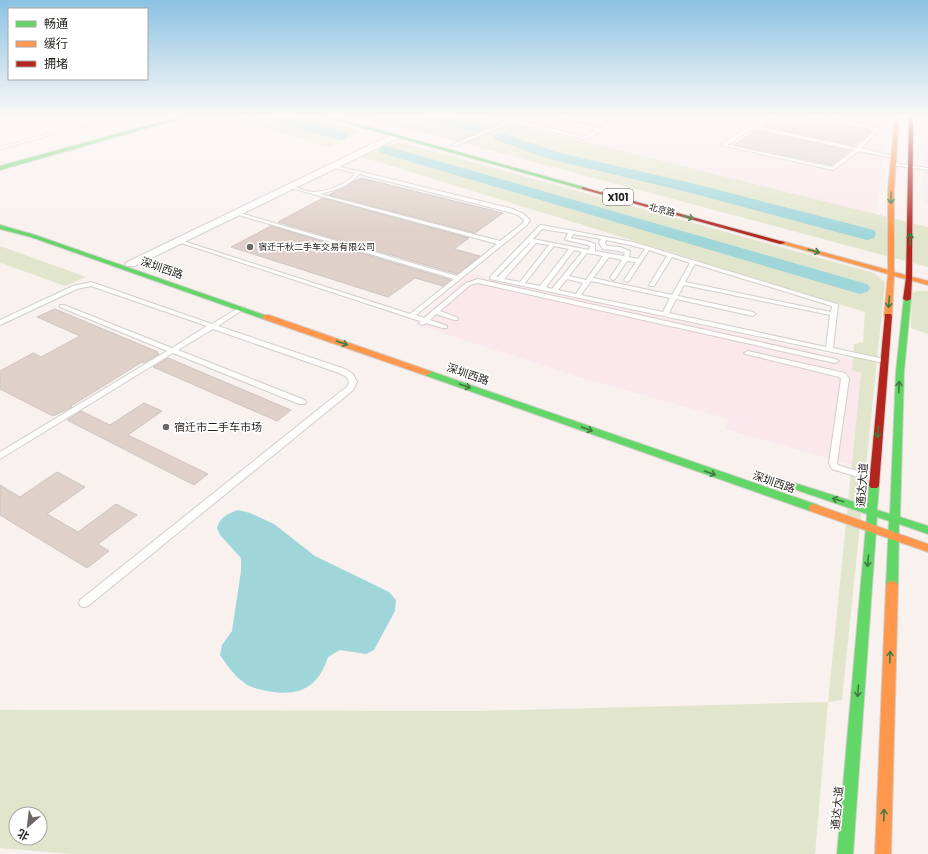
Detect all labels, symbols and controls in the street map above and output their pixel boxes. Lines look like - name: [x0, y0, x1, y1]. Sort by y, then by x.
- legend: [8, 8, 148, 80]
- text: 畅通: [44, 15, 68, 32]
- text: 缓行: [44, 35, 68, 52]
- text: 拥堵: [44, 55, 68, 72]
- road number: X101: [603, 189, 633, 205]
- one-way arrow: [887, 191, 895, 204]
- street label: 北京路: [647, 201, 677, 219]
- one-way arrow: [682, 214, 695, 221]
- one-way arrow: [906, 233, 914, 246]
- place label: 宿迁千秋二手车交易有限公司: [258, 241, 375, 253]
- marker: 宿迁千秋二手车交易有限公司: [245, 242, 255, 252]
- one-way arrow: [807, 248, 820, 255]
- street label: 深圳西路: [139, 253, 185, 283]
- one-way arrow: [885, 295, 892, 308]
- one-way arrow: [335, 340, 348, 347]
- street label: 深圳西路: [445, 359, 491, 389]
- one-way arrow: [896, 381, 903, 394]
- one-way arrow: [458, 382, 470, 390]
- place label: 宿迁市二手车市场: [174, 419, 262, 435]
- marker: 宿迁市二手车市场: [161, 422, 171, 432]
- one-way arrow: [875, 425, 882, 438]
- one-way arrow: [581, 426, 593, 434]
- street label: 通达大道: [852, 462, 872, 508]
- street label: 深圳西路: [751, 467, 797, 497]
- one-way arrow: [703, 469, 715, 477]
- one-way arrow: [831, 496, 844, 503]
- one-way arrow: [864, 554, 872, 567]
- one-way arrow: [886, 651, 893, 664]
- one-way arrow: [854, 684, 861, 697]
- street label: 通达大道: [827, 785, 847, 831]
- north arrow: [8, 806, 48, 846]
- one-way arrow: [880, 809, 888, 822]
- text: 北: [15, 825, 32, 844]

